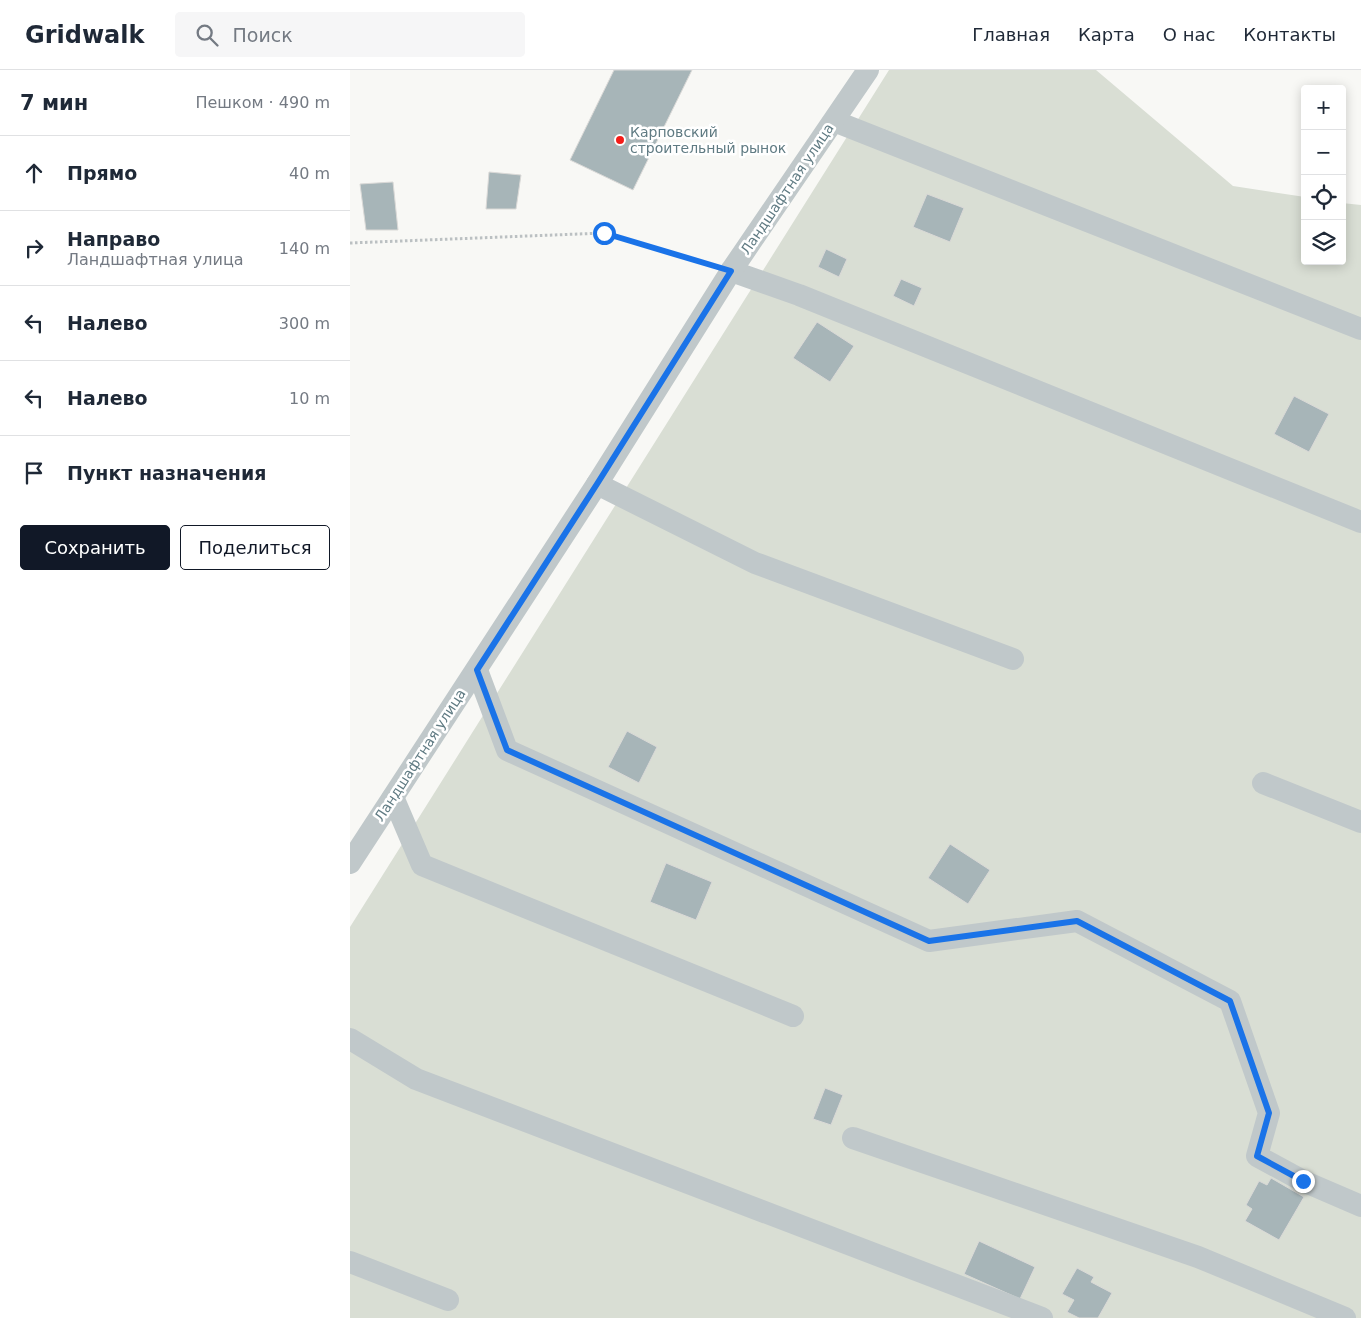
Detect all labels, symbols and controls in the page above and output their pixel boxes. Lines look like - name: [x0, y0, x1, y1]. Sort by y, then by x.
- search box: [175, 12, 525, 57]
- text: Gridwalk: [25, 21, 145, 49]
- icon: search: [193, 21, 221, 49]
- text: Поиск: [233, 24, 293, 46]
- text: Главная: [972, 24, 1050, 45]
- text: Карта: [1078, 24, 1135, 45]
- text: О нас: [1163, 24, 1215, 45]
- text: Контакты: [1243, 24, 1336, 45]
- map controls: [1301, 85, 1346, 265]
- button: +: [1301, 85, 1346, 130]
- text: 7 мин: [20, 91, 88, 115]
- text: Пешком · 490 m: [195, 93, 330, 112]
- street label: Ландшафтная улица: [737, 120, 837, 258]
- place label: Карповский строительный рынок: [630, 124, 786, 156]
- button: −: [1301, 130, 1346, 175]
- marker: Карповский строительный рынок: [614, 134, 626, 146]
- icon: ahead: [20, 159, 48, 187]
- text: Прямо: [67, 162, 137, 184]
- text: 40 m: [289, 164, 330, 183]
- button: locate: [1301, 175, 1346, 220]
- button: layers: [1301, 220, 1346, 265]
- route start: [593, 222, 616, 245]
- text: Направо: [67, 228, 160, 250]
- icon: right: [20, 234, 48, 262]
- text: 140 m: [279, 239, 330, 258]
- text: Ландшафтная улица: [67, 250, 244, 269]
- icon: left: [20, 309, 48, 337]
- text: Налево: [67, 312, 148, 334]
- text: 300 m: [279, 314, 330, 333]
- icon: left: [20, 384, 48, 412]
- text: Налево: [67, 387, 148, 409]
- text: 10 m: [289, 389, 330, 408]
- icon: arrive: [20, 459, 48, 487]
- text: Пункт назначения: [67, 462, 266, 484]
- button: Сохранить: [20, 525, 170, 570]
- button: Поделиться: [180, 525, 330, 570]
- street label: Ландшафтная улица: [371, 686, 469, 824]
- route end: [1292, 1170, 1315, 1193]

